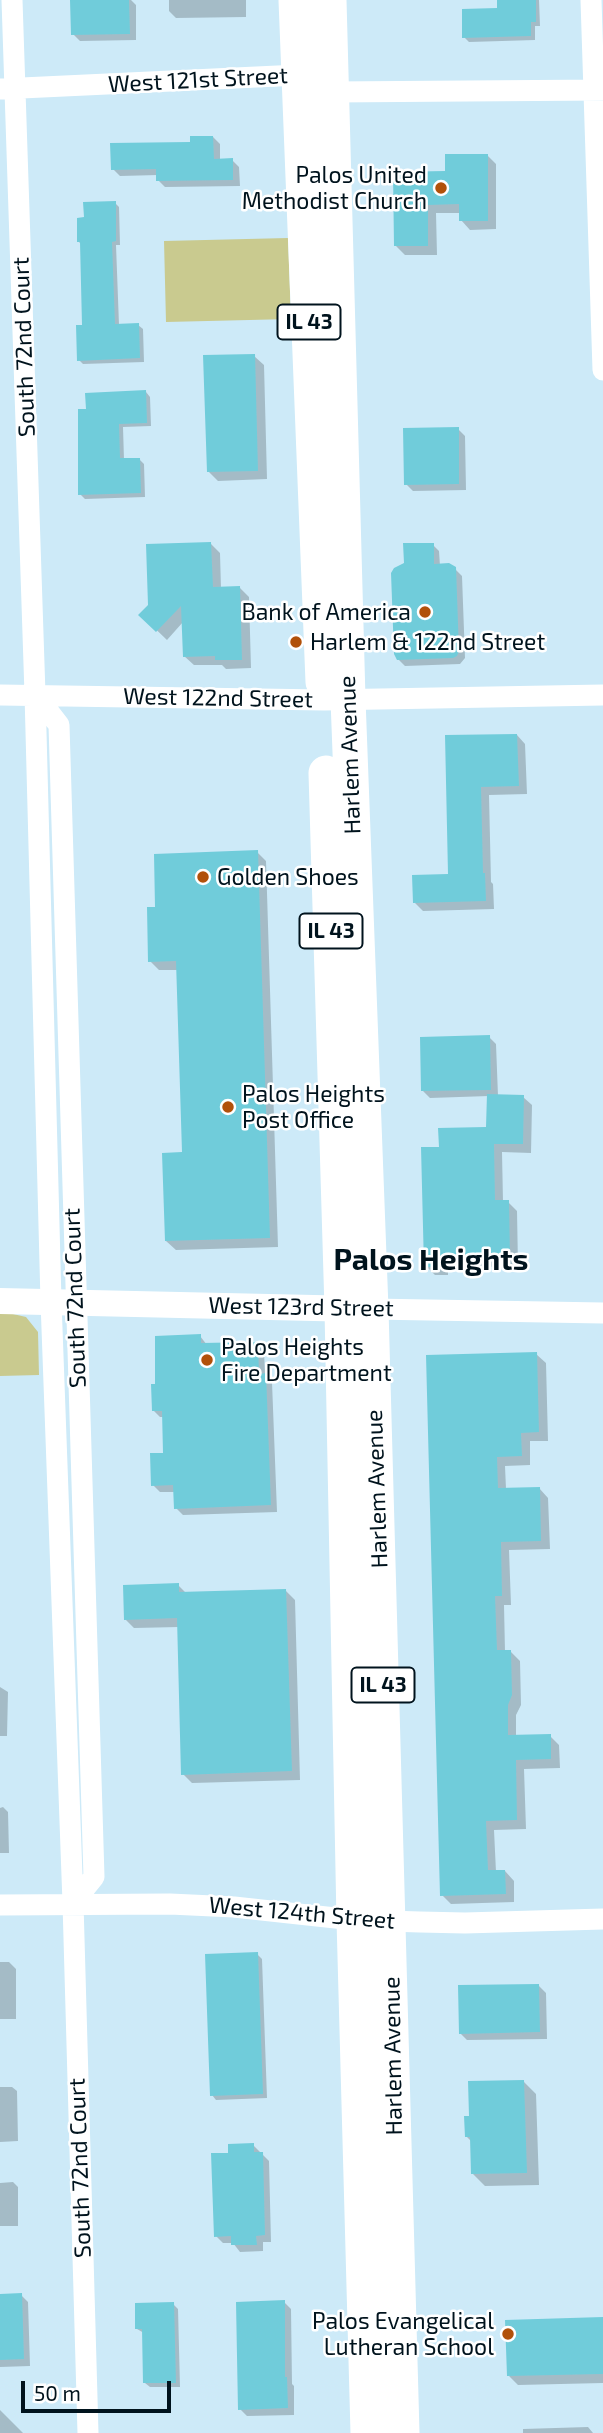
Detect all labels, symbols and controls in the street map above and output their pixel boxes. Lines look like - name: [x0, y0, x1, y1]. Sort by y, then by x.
- street label: West 121st Street: [107, 62, 289, 98]
- place label: Palos United Methodist Church: [242, 161, 427, 215]
- marker: Palos United Methodist Church: [433, 180, 449, 196]
- street label: South 72nd Court: [7, 257, 41, 437]
- road number: IL 43: [278, 304, 340, 340]
- place label: Bank of America: [241, 598, 411, 626]
- marker: Bank of America: [417, 604, 433, 620]
- place label: Harlem & 122nd Street: [310, 628, 545, 656]
- marker: Harlem & 122nd Street: [288, 634, 304, 650]
- street label: Harlem Avenue: [333, 675, 367, 835]
- street label: West 122nd Street: [123, 683, 313, 713]
- place label: Golden Shoes: [217, 863, 359, 891]
- marker: Golden Shoes: [195, 869, 211, 885]
- road number: IL 43: [300, 914, 362, 948]
- place label: Palos Heights Post Office: [242, 1080, 385, 1134]
- marker: Palos Heights Post Office: [220, 1099, 236, 1115]
- street label: South 72nd Court: [58, 1208, 92, 1388]
- district label: Palos Heights: [333, 1242, 529, 1278]
- street label: West 123rd Street: [208, 1292, 394, 1322]
- place label: Palos Heights Fire Department: [221, 1333, 392, 1387]
- marker: Palos Heights Fire Department: [199, 1352, 215, 1368]
- street label: Harlem Avenue: [360, 1409, 394, 1569]
- road number: IL 43: [352, 1668, 414, 1702]
- street label: West 124th Street: [208, 1891, 396, 1935]
- street label: Harlem Avenue: [378, 1976, 408, 2136]
- street label: South 72nd Court: [63, 2078, 97, 2258]
- place label: Palos Evangelical Lutheran School: [312, 2307, 494, 2361]
- marker: Palos Evangelical Lutheran School: [500, 2326, 516, 2342]
- scale bar: [24, 2366, 175, 2410]
- text: 50 m: [34, 2380, 81, 2405]

